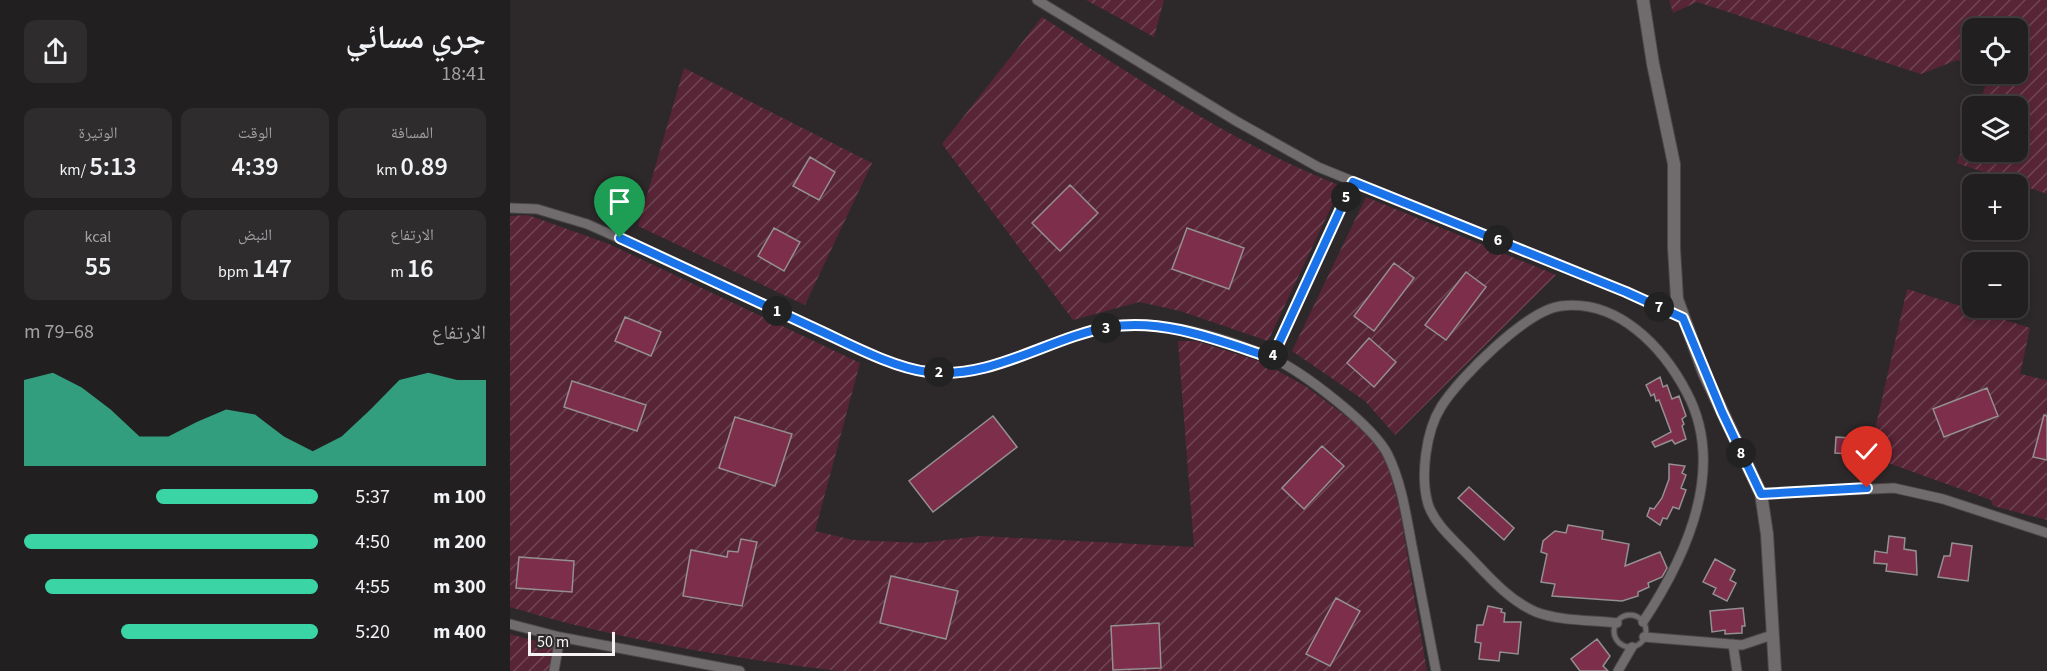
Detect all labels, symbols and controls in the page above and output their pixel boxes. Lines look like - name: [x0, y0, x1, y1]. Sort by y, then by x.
- text: جري مسائي: [345, 14, 486, 61]
- map controls: [1962, 18, 2028, 318]
- button: locate: [1962, 18, 2028, 84]
- button: share: [24, 20, 87, 83]
- text: 18:41: [441, 60, 486, 88]
- button: layers: [1962, 96, 2028, 162]
- text: الوتيرة: [79, 122, 117, 144]
- text: الوقت: [238, 122, 272, 144]
- text: المسافة: [391, 122, 433, 144]
- text: 5:13: [89, 148, 137, 185]
- text: 4:39: [231, 148, 279, 185]
- text: 0.89: [401, 148, 448, 185]
- text: /km: [59, 159, 89, 181]
- text: km: [376, 159, 401, 181]
- button: +: [1962, 174, 2028, 240]
- pin: [594, 176, 645, 238]
- pin: 5: [1331, 182, 1361, 212]
- icon: arrive: [603, 185, 636, 218]
- text: 5: [1342, 186, 1350, 208]
- text: النبض: [238, 224, 272, 246]
- text: الارتفاع: [390, 224, 434, 246]
- pin: 6: [1483, 225, 1513, 255]
- text: kcal: [85, 226, 111, 248]
- text: 6: [1494, 229, 1502, 251]
- text: 55: [85, 248, 111, 285]
- text: 147: [252, 250, 292, 287]
- text: 16: [407, 250, 434, 287]
- button: −: [1962, 252, 2028, 318]
- text: bpm: [218, 261, 252, 283]
- text: m: [390, 261, 407, 283]
- pin: 7: [1644, 292, 1674, 322]
- pin: 1: [762, 296, 792, 326]
- text: 7: [1655, 296, 1663, 318]
- text: 1: [773, 300, 781, 322]
- pin: 3: [1091, 313, 1121, 343]
- text: 3: [1102, 317, 1110, 339]
- text: 68–79 m: [24, 318, 94, 346]
- text: الارتفاع: [431, 319, 486, 347]
- pin: 4: [1258, 340, 1288, 370]
- text: 4: [1269, 344, 1277, 366]
- pin: 2: [924, 357, 954, 387]
- text: 2: [935, 361, 943, 383]
- pin: [1841, 426, 1892, 488]
- icon: check: [1850, 435, 1883, 468]
- pin: 8: [1726, 438, 1756, 468]
- text: 8: [1737, 442, 1745, 464]
- text: 5:37: [355, 483, 390, 511]
- text: 100 m: [433, 483, 486, 511]
- text: 4:50: [355, 528, 390, 556]
- text: 200 m: [433, 528, 486, 556]
- text: 4:55: [355, 573, 390, 601]
- text: 300 m: [433, 573, 486, 601]
- text: 5:20: [355, 618, 390, 646]
- text: 400 m: [433, 618, 486, 646]
- scale bar: [528, 629, 615, 656]
- text: 50 m: [537, 631, 569, 653]

